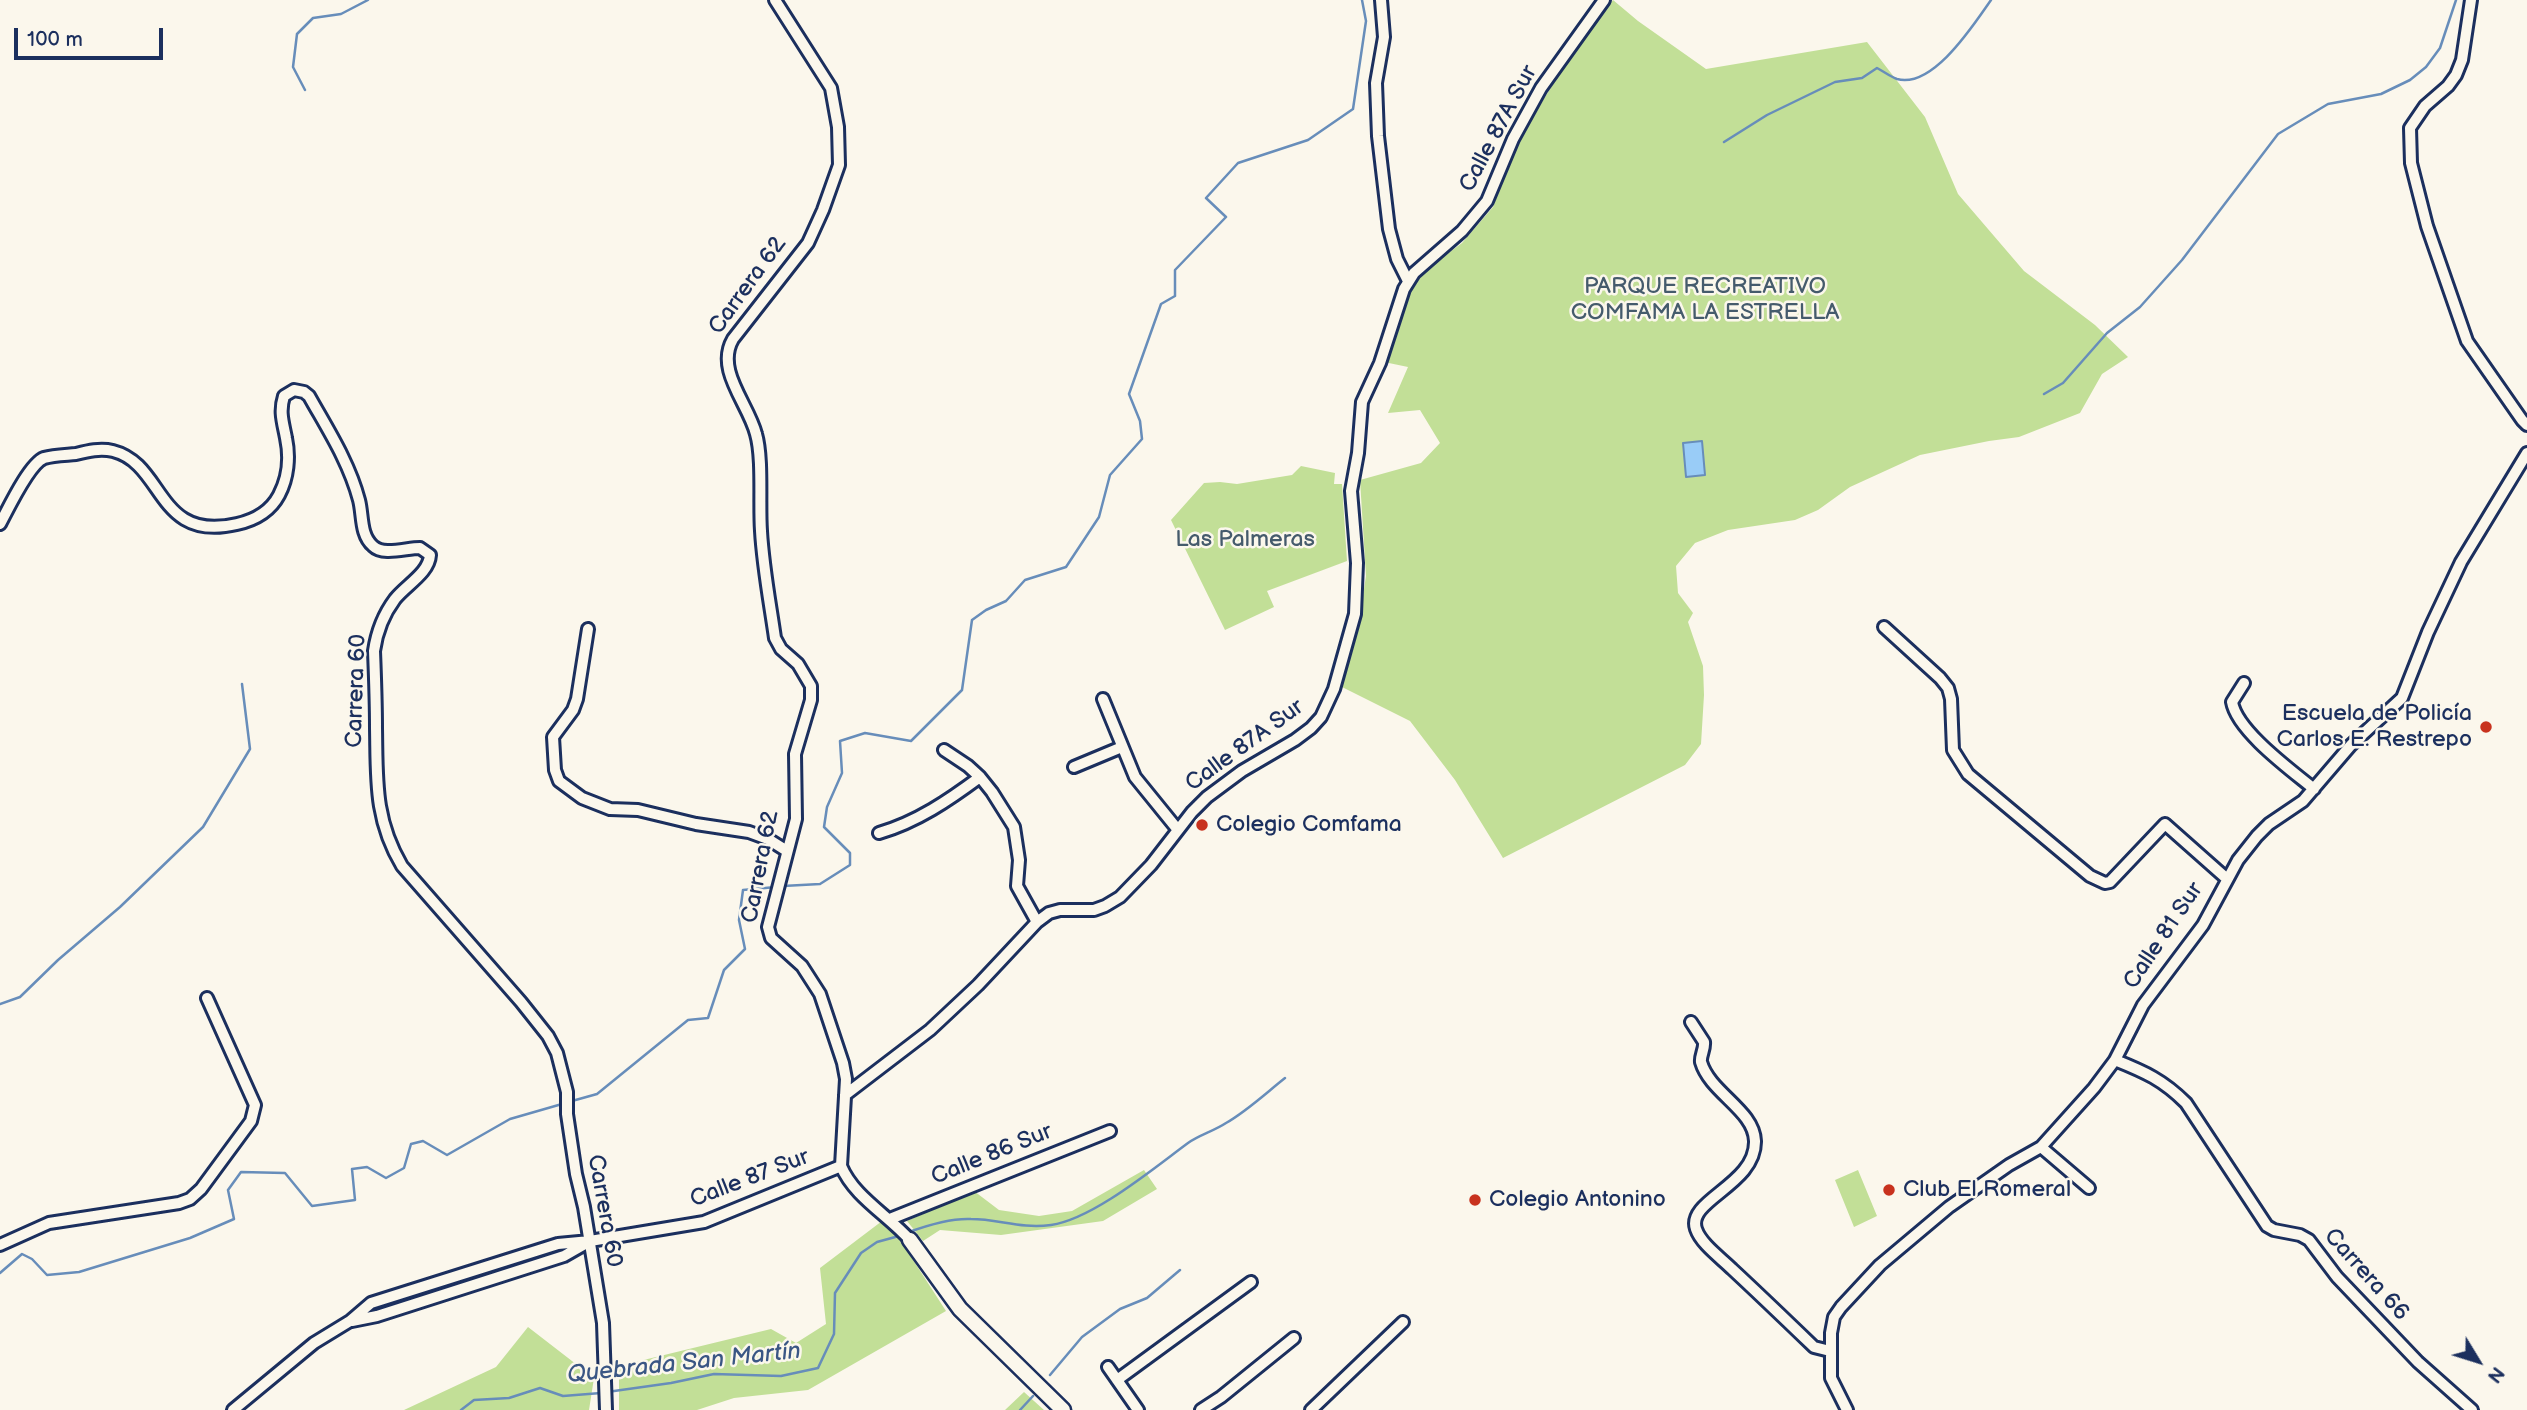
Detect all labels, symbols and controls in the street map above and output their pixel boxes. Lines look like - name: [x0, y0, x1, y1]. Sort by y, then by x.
- scale bar: [18, 14, 166, 58]
- text: 100 m: [27, 27, 83, 52]
- street label: Calle 87A Sur: [1454, 61, 1544, 197]
- street label: Carrera 62: [703, 232, 793, 340]
- park label: PARQUE RECREATIVO COMFAMA LA ESTRELLA: [1571, 273, 1839, 327]
- park label: Las Palmeras: [1175, 526, 1315, 554]
- street label: Carrera 60: [341, 634, 373, 748]
- street label: Calle 87A Sur: [1181, 694, 1309, 798]
- place label: Escuela de Policía Carlos E. Restrepo: [2277, 700, 2472, 754]
- marker: Escuela de Policía Carlos E. Restrepo: [2478, 719, 2494, 735]
- street label: Carrera 62: [737, 808, 785, 926]
- place label: Colegio Comfama: [1216, 811, 1402, 839]
- marker: Colegio Comfama: [1194, 817, 1210, 833]
- street label: Calle 81 Sur: [2118, 877, 2210, 995]
- street label: Calle 86 Sur: [927, 1118, 1057, 1192]
- street label: Calle 87 Sur: [687, 1144, 813, 1214]
- street label: Carrera 60: [581, 1153, 627, 1269]
- place label: Club El Romeral: [1903, 1176, 2071, 1204]
- marker: Club El Romeral: [1881, 1182, 1897, 1198]
- place label: Colegio Antonino: [1489, 1186, 1666, 1214]
- marker: Colegio Antonino: [1467, 1192, 1483, 1208]
- street label: Carrera 66: [2317, 1223, 2415, 1327]
- north arrow: [2443, 1326, 2513, 1396]
- water label: Quebrada San Martín: [566, 1337, 802, 1391]
- text: N: [2481, 1362, 2508, 1387]

